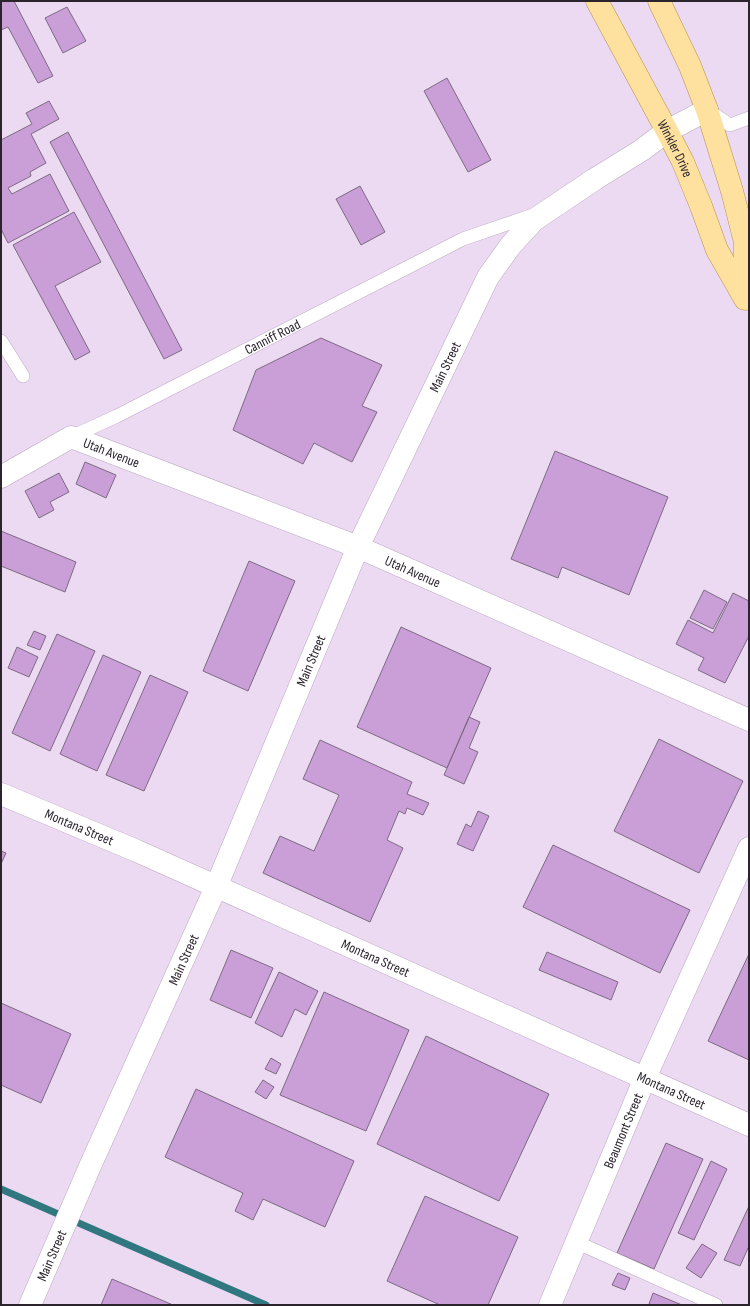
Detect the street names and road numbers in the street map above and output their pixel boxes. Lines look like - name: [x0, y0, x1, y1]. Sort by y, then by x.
- street label: Winkler Drive: [654, 117, 696, 180]
- street label: Canniff Road: [242, 316, 303, 358]
- street label: Main Street: [426, 339, 465, 395]
- street label: Utah Avenue: [81, 434, 142, 471]
- street label: Utah Avenue: [382, 552, 443, 591]
- street label: Main Street: [293, 632, 329, 689]
- street label: Montana Street: [42, 805, 116, 849]
- street label: Main Street: [165, 932, 203, 988]
- street label: Montana Street: [339, 936, 412, 981]
- street label: Montana Street: [634, 1068, 708, 1113]
- street label: Beaumont Street: [600, 1091, 647, 1171]
- street label: Main Street: [33, 1227, 70, 1284]

